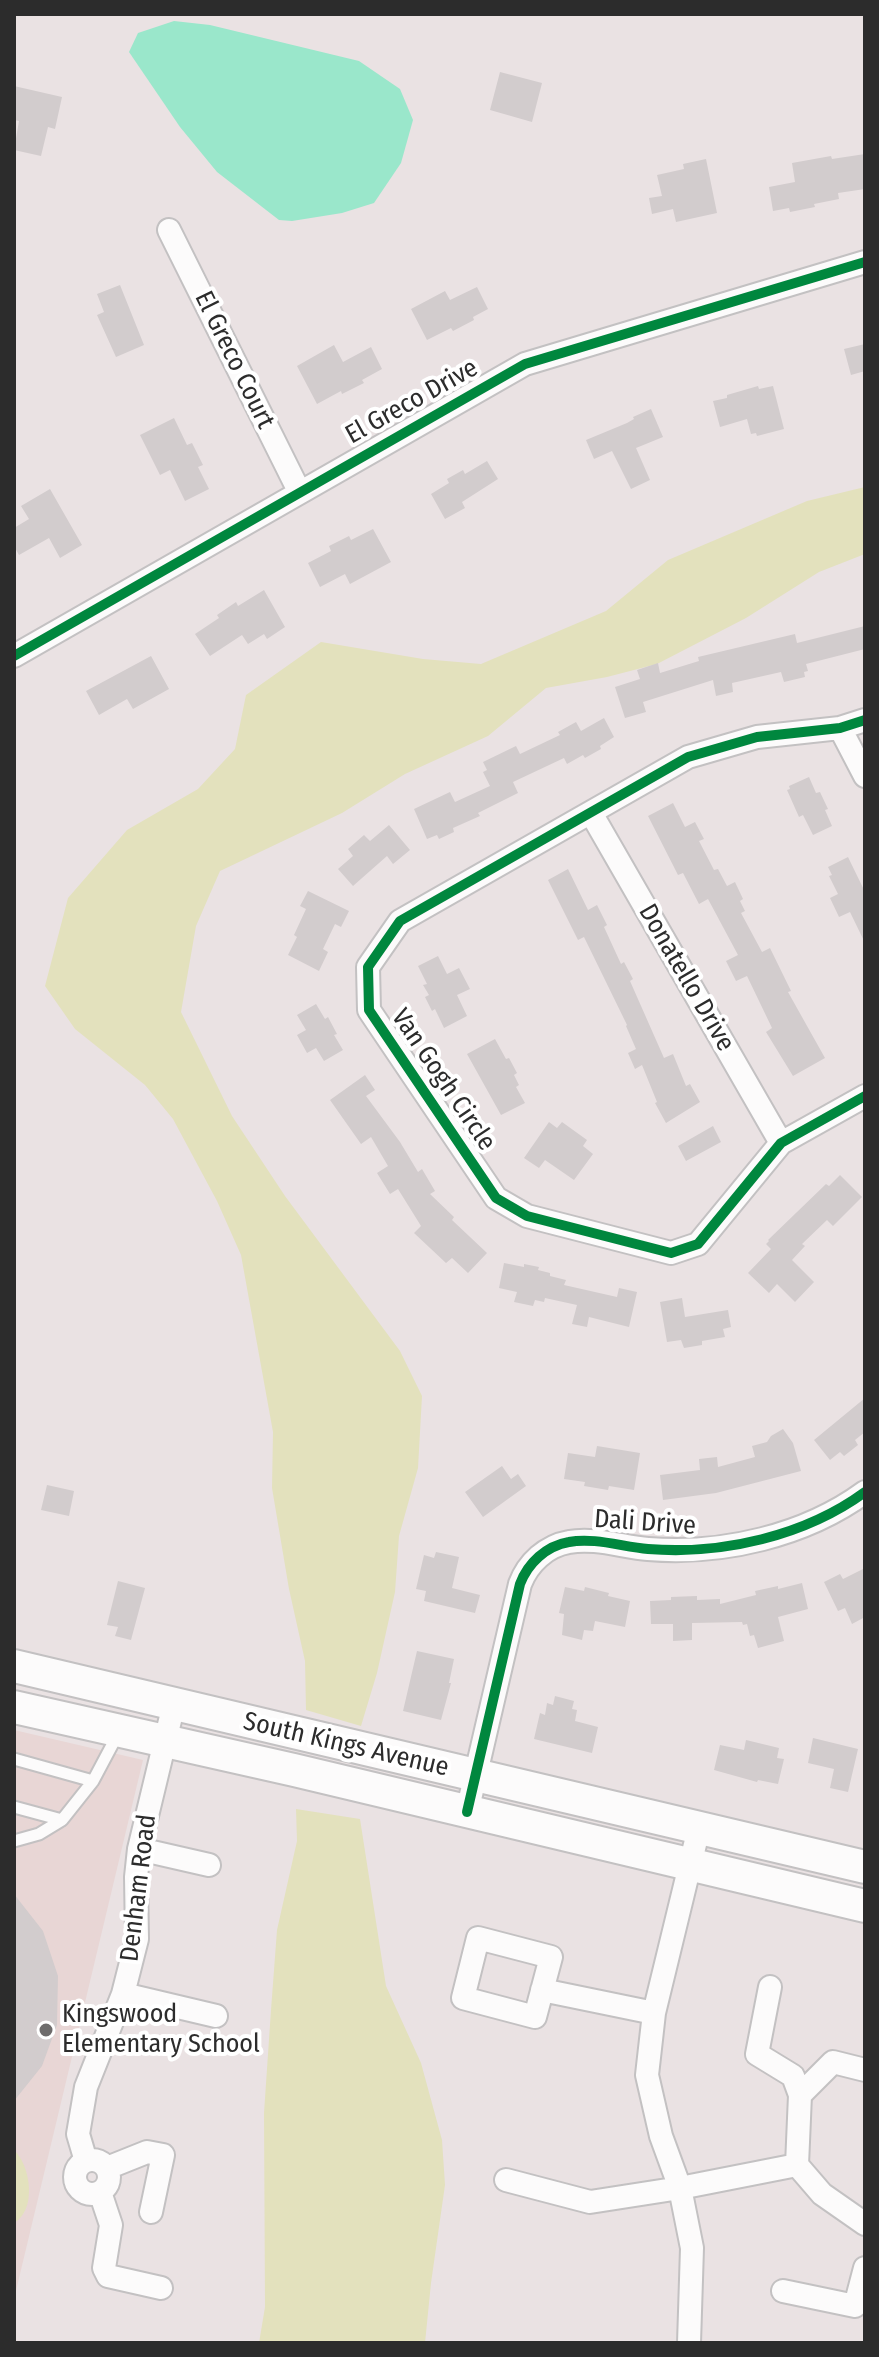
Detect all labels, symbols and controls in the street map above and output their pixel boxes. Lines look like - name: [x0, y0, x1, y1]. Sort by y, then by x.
- street label: El Greco Court: [187, 286, 281, 434]
- street label: El Greco Drive: [340, 353, 484, 451]
- street label: Donatello Drive: [631, 899, 741, 1057]
- street label: Van Gogh Circle: [384, 1003, 502, 1157]
- street label: Dali Drive: [593, 1504, 697, 1542]
- street label: South Kings Avenue: [240, 1706, 452, 1784]
- street label: Denham Road: [114, 1813, 164, 1963]
- place label: Kingswood Elementary School: [62, 1999, 260, 2060]
- marker: Kingswood Elementary School: [37, 2021, 55, 2039]

